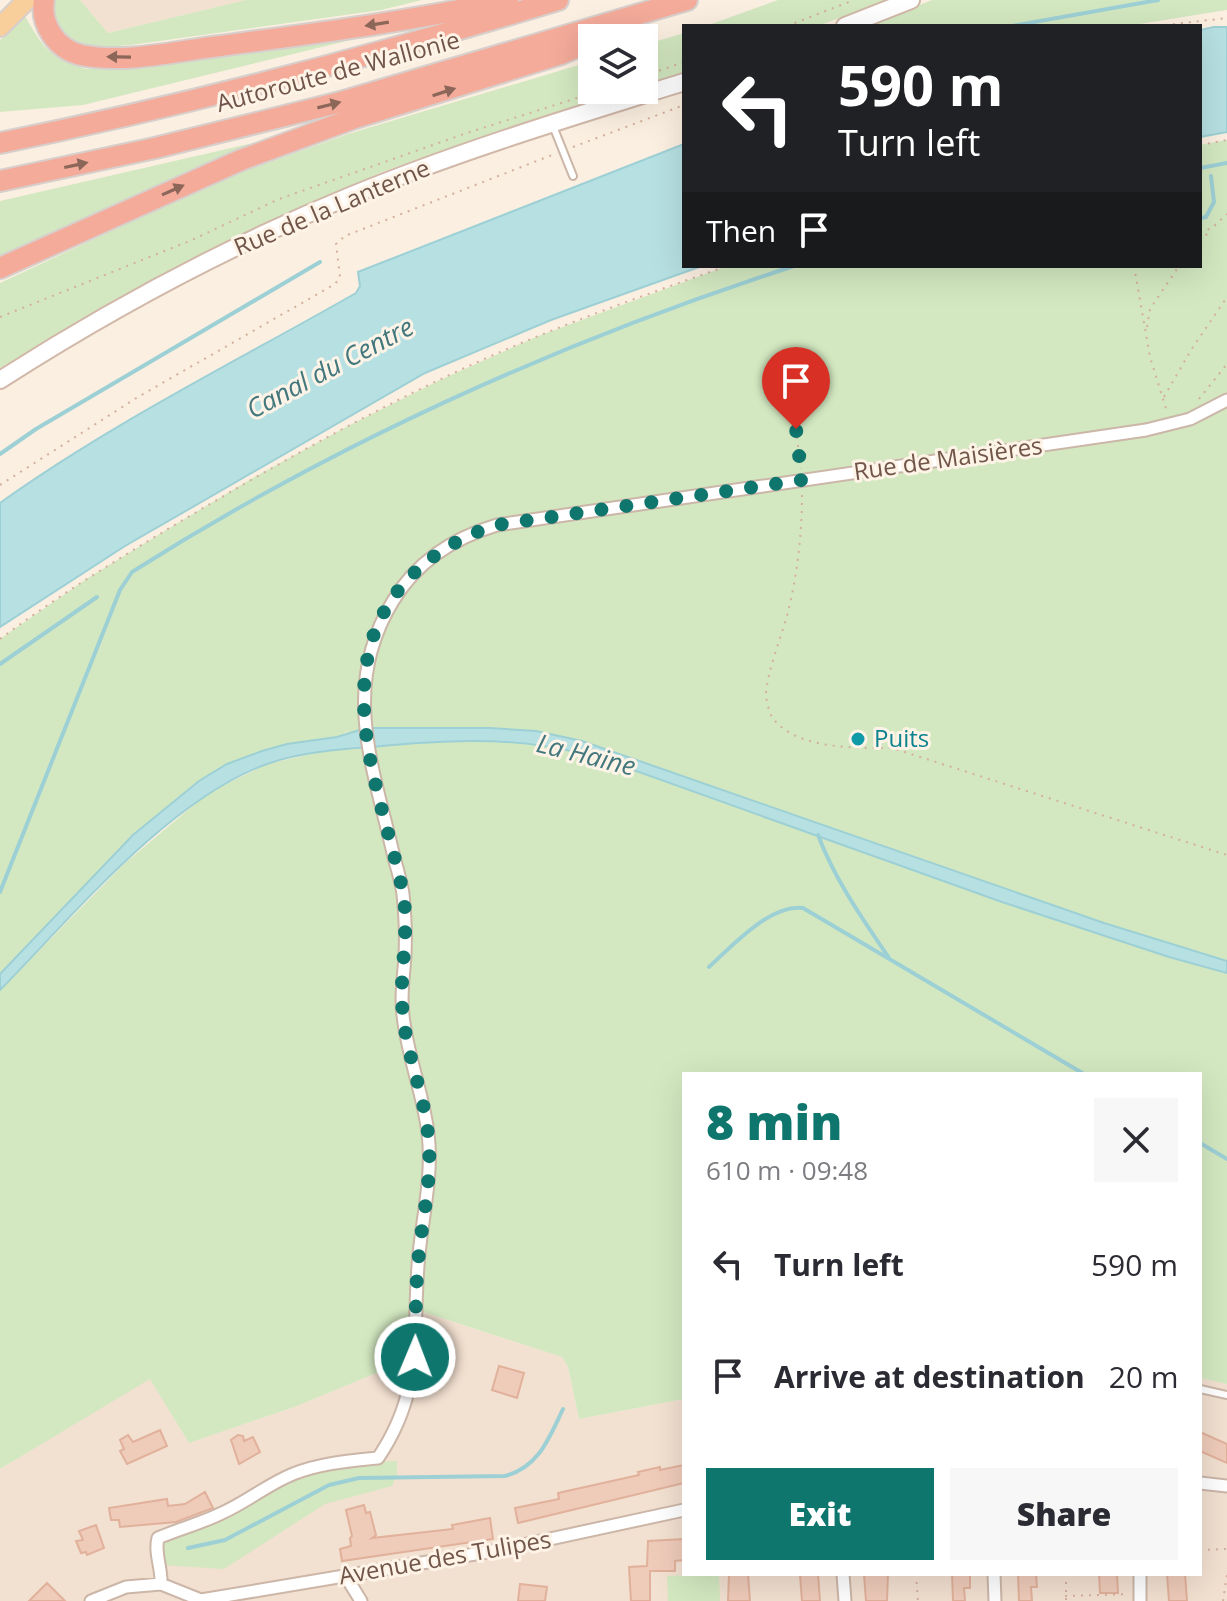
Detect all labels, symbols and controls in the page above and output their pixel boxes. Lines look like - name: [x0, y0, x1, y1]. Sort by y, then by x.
- one-way arrow: [364, 18, 389, 31]
- street label: Autoroute de Wallonie: [212, 22, 463, 119]
- map controls: [578, 24, 658, 104]
- button: layers: [578, 24, 658, 104]
- text: 590 m: [838, 46, 1004, 122]
- one-way arrow: [106, 51, 131, 63]
- icon: left: [706, 56, 810, 160]
- one-way arrow: [432, 85, 456, 97]
- one-way arrow: [317, 98, 342, 110]
- text: Turn left: [838, 118, 980, 167]
- street label: Rue de la Lanterne: [228, 150, 434, 263]
- one-way arrow: [64, 158, 89, 171]
- one-way arrow: [162, 183, 185, 197]
- icon: arrive: [792, 208, 836, 252]
- text: Then: [706, 210, 776, 251]
- water label: Canal du Centre: [240, 308, 420, 426]
- pin: [762, 347, 830, 429]
- icon: arrive: [774, 359, 818, 403]
- street label: Rue de Maisières: [851, 428, 1044, 487]
- place label: Puits: [874, 721, 929, 754]
- water label: La Haine: [533, 724, 640, 784]
- marker: Puits: [849, 730, 867, 748]
- text: 8 min: [706, 1089, 842, 1154]
- button: close: [1094, 1098, 1178, 1182]
- text: 610 m · 09:48: [706, 1152, 868, 1188]
- icon: left: [706, 1242, 750, 1286]
- text: Turn left: [774, 1244, 904, 1285]
- text: 590 m: [1091, 1244, 1178, 1285]
- position arrow: [373, 1315, 457, 1399]
- icon: arrive: [706, 1354, 750, 1398]
- text: Arrive at destination: [774, 1356, 1085, 1397]
- text: 20 m: [1109, 1356, 1179, 1397]
- button: Exit: [706, 1468, 934, 1560]
- button: Share: [950, 1468, 1178, 1560]
- street label: Avenue des Tulipes: [336, 1522, 554, 1591]

